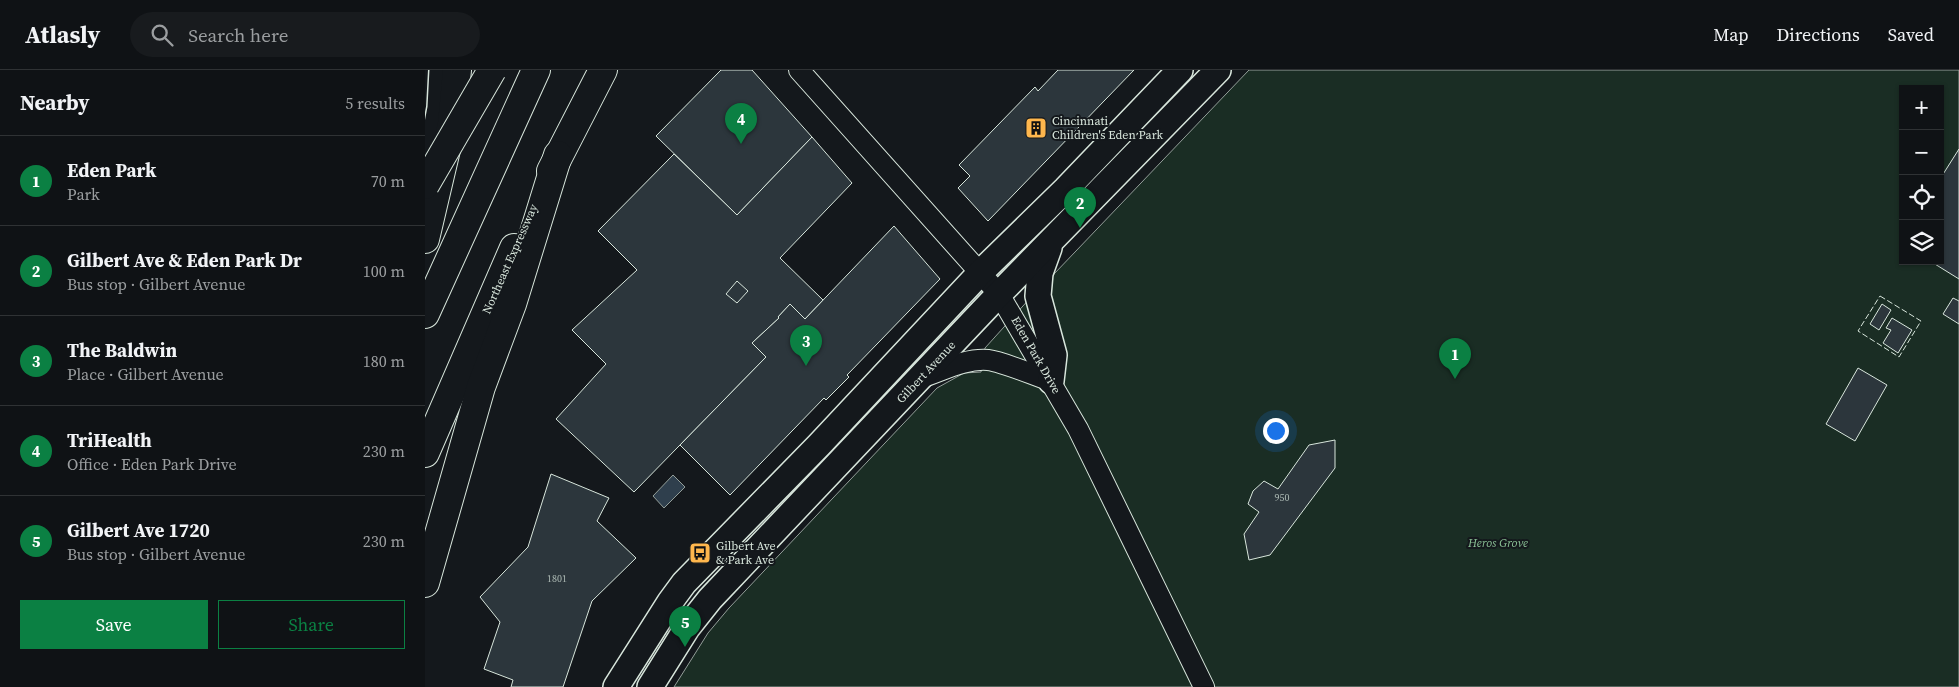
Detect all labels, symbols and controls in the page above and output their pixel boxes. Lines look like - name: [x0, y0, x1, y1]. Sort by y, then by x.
- search box: [130, 12, 480, 57]
- text: Atlasly: [25, 18, 100, 51]
- icon: search: [148, 21, 176, 49]
- text: Search here: [188, 22, 288, 48]
- text: Map: [1713, 22, 1749, 47]
- text: Directions: [1777, 22, 1860, 47]
- text: Saved: [1888, 22, 1934, 47]
- map controls: [1899, 85, 1944, 265]
- button: +: [1899, 85, 1944, 130]
- text: Nearby: [20, 88, 90, 117]
- text: 5 results: [345, 92, 405, 114]
- pin: 4: [725, 103, 757, 144]
- place label: Cincinnati Children's Eden Park: [1052, 113, 1164, 143]
- building icon: Cincinnati Children's Eden Park: [1024, 116, 1048, 140]
- button: −: [1899, 130, 1944, 175]
- text: Eden Park: [67, 157, 156, 183]
- text: 1: [32, 170, 40, 192]
- text: 70 m: [371, 170, 405, 192]
- button: locate: [1899, 175, 1944, 220]
- text: Park: [67, 183, 100, 205]
- pin: 2: [1064, 187, 1096, 228]
- street label: Northeast Expressway: [479, 201, 542, 316]
- button: layers: [1899, 220, 1944, 265]
- text: Gilbert Ave & Eden Park Dr: [67, 247, 302, 273]
- text: 2: [32, 260, 40, 282]
- text: 100 m: [363, 260, 405, 282]
- text: Bus stop · Gilbert Avenue: [67, 273, 245, 295]
- street label: Eden Park Drive: [1007, 314, 1065, 396]
- pin: 3: [790, 325, 822, 366]
- text: The Baldwin: [67, 337, 177, 363]
- street label: Gilbert Avenue: [893, 337, 959, 407]
- pin: 1: [1439, 338, 1471, 379]
- text: 3: [32, 350, 40, 372]
- text: 180 m: [363, 350, 405, 372]
- text: Place · Gilbert Avenue: [67, 363, 224, 385]
- your location: [1263, 418, 1289, 444]
- text: TriHealth: [67, 427, 152, 453]
- text: 4: [32, 440, 40, 462]
- text: 230 m: [363, 440, 405, 462]
- text: Office · Eden Park Drive: [67, 453, 237, 475]
- house number: 950: [1275, 491, 1290, 504]
- text: Gilbert Ave 1720: [67, 517, 210, 543]
- text: 5: [32, 530, 40, 552]
- text: 230 m: [363, 530, 405, 552]
- park label: Heros Grove: [1467, 535, 1528, 551]
- place label: Gilbert Ave & Park Ave: [716, 538, 776, 568]
- bus stop icon: Gilbert Ave & Park Ave: [688, 541, 712, 565]
- text: Bus stop · Gilbert Avenue: [67, 543, 245, 565]
- house number: 1801: [547, 572, 567, 585]
- button: Save: [20, 600, 208, 649]
- button: Share: [218, 600, 405, 649]
- pin: 5: [669, 606, 701, 647]

